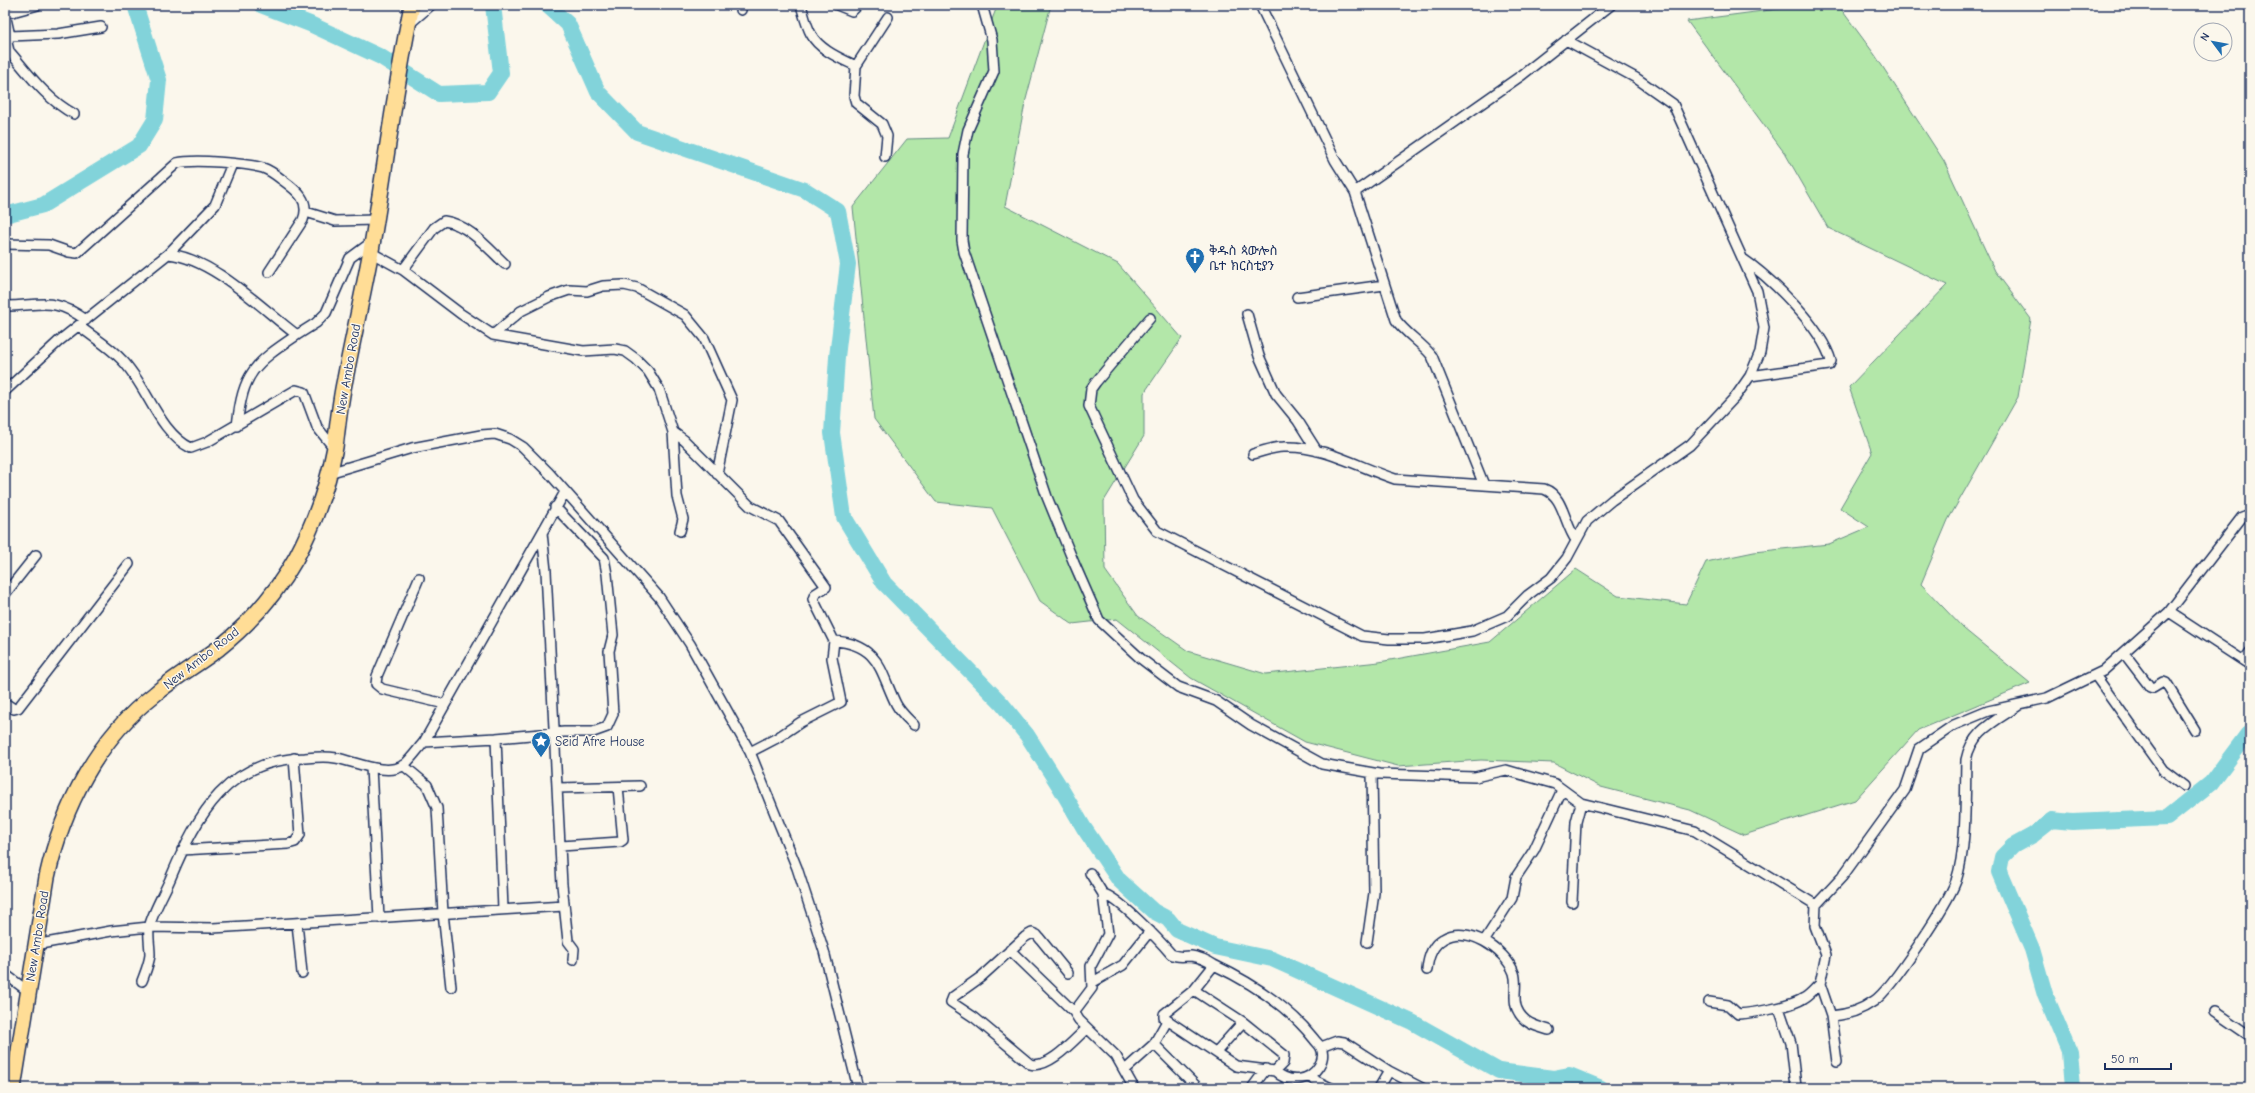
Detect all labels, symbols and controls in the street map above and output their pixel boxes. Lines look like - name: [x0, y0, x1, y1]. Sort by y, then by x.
- north arrow: [2193, 22, 2233, 62]
- text: N: [2198, 30, 2212, 43]
- place label: ቅዱስ ጳውሎስ ቤተ ክርስቲያን: [1209, 243, 1278, 273]
- church icon: ቅዱስ ጳውሎስ ቤተ ክርስቲያን: [1184, 246, 1206, 274]
- street label: New Ambo Road: [333, 323, 363, 415]
- street label: New Ambo Road: [160, 624, 242, 692]
- place icon: Seid Afre House: [530, 730, 552, 758]
- place label: Seid Afre House: [555, 734, 645, 749]
- street label: New Ambo Road: [22, 890, 52, 982]
- scale bar: [2105, 1045, 2171, 1071]
- text: 50 m: [2111, 1052, 2139, 1066]

